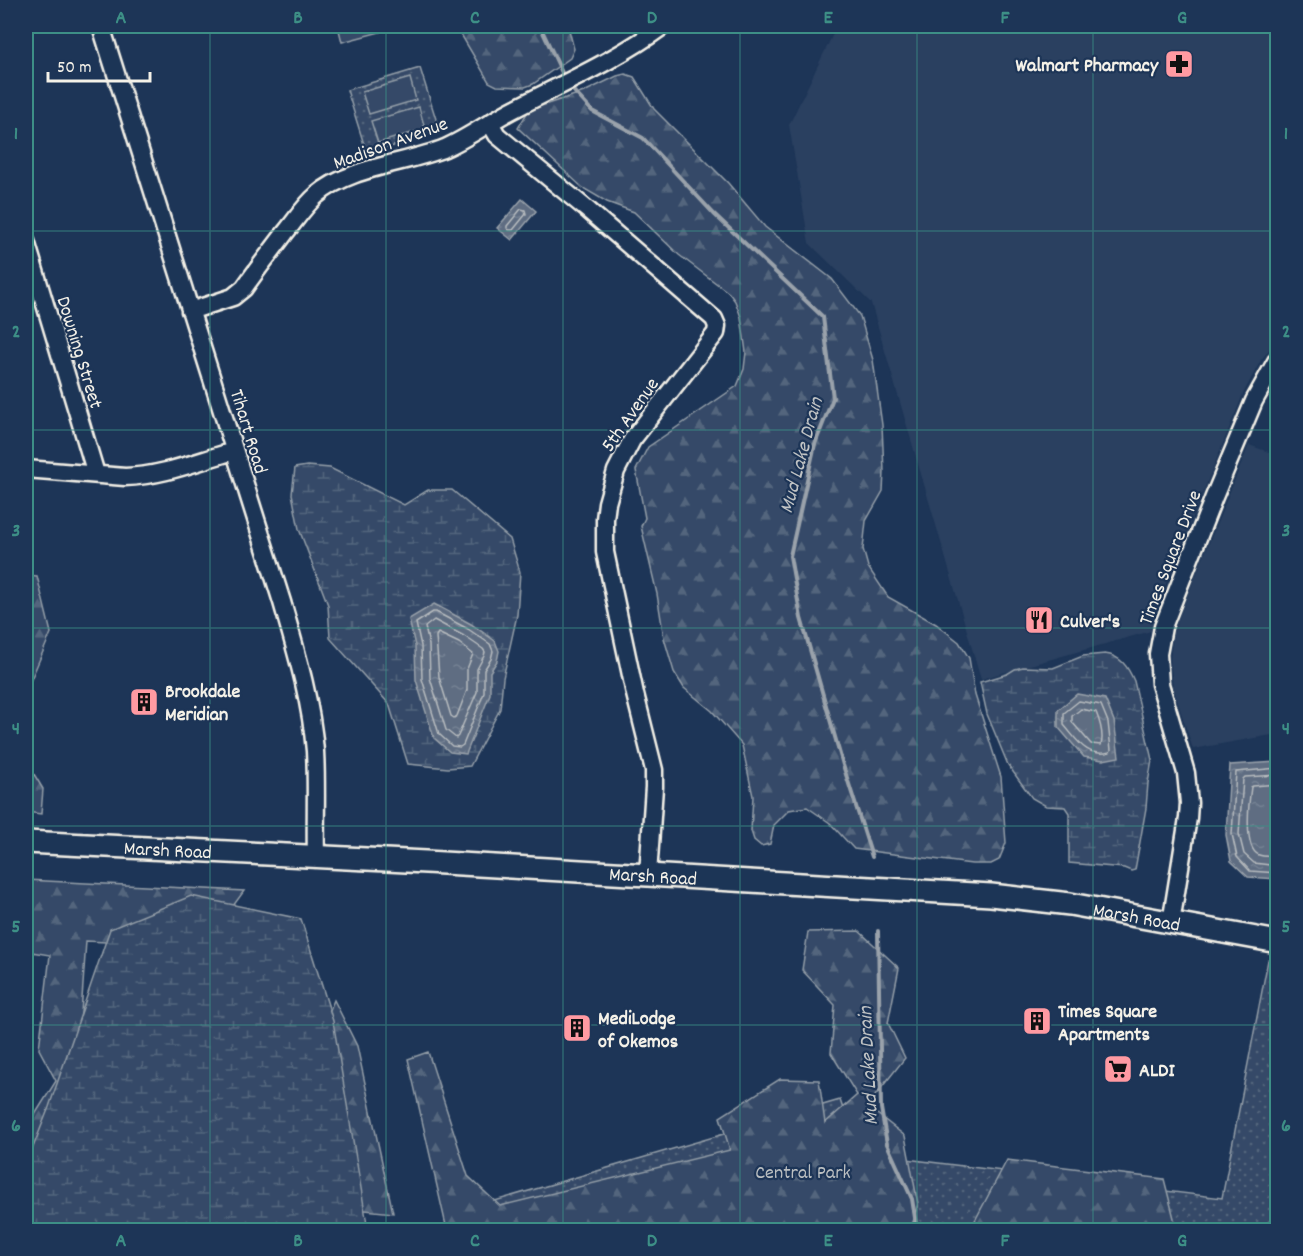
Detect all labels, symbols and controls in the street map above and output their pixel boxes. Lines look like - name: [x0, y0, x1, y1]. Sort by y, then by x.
- text: A: [116, 5, 127, 33]
- text: B: [293, 5, 303, 33]
- text: C: [470, 5, 480, 33]
- text: D: [647, 5, 658, 33]
- text: E: [823, 5, 833, 33]
- text: F: [1001, 5, 1011, 33]
- text: G: [1177, 5, 1187, 33]
- scale bar: [48, 45, 150, 83]
- pharmacy icon: Walmart Pharmacy: [1163, 48, 1195, 80]
- place label: Walmart Pharmacy: [1016, 53, 1159, 81]
- text: 50 m: [57, 56, 92, 81]
- street label: Madison Avenue: [330, 111, 452, 178]
- text: 1: [14, 121, 18, 149]
- text: 1: [1284, 121, 1288, 149]
- street label: Downing Street: [48, 293, 109, 413]
- text: 2: [12, 319, 20, 347]
- text: 2: [1282, 319, 1290, 347]
- street label: 5th Avenue: [596, 373, 667, 459]
- street label: Tihart Road: [221, 386, 273, 478]
- water label: Mud Lake Drain: [773, 393, 833, 517]
- street label: Times Square Drive: [1133, 486, 1210, 630]
- text: 3: [12, 518, 20, 546]
- text: 3: [1282, 518, 1290, 546]
- restaurant icon: Culver's: [1023, 604, 1055, 636]
- place label: Culver's: [1060, 609, 1120, 637]
- place label: Brookdale Meridian: [165, 679, 240, 730]
- building icon: Brookdale Meridian: [128, 686, 160, 718]
- text: 4: [12, 716, 20, 744]
- text: 4: [1282, 716, 1290, 744]
- street label: Marsh Road: [123, 836, 212, 868]
- street label: Marsh Road: [608, 862, 698, 895]
- street label: Marsh Road: [1090, 897, 1182, 941]
- text: 5: [11, 914, 21, 942]
- text: 5: [1281, 914, 1291, 942]
- place label: Times Square Apartments: [1058, 999, 1157, 1050]
- water label: Mud Lake Drain: [852, 1004, 888, 1126]
- building icon: Times Square Apartments: [1021, 1005, 1053, 1037]
- place label: MediLodge of Okemos: [598, 1006, 678, 1057]
- building icon: MediLodge of Okemos: [561, 1012, 593, 1044]
- supermarket icon: ALDI: [1102, 1053, 1134, 1085]
- place label: ALDI: [1139, 1058, 1175, 1086]
- text: 6: [11, 1113, 21, 1141]
- text: 6: [1281, 1113, 1291, 1141]
- park label: Central Park: [755, 1160, 851, 1188]
- text: A: [116, 1228, 127, 1256]
- text: B: [293, 1228, 303, 1256]
- text: C: [470, 1228, 480, 1256]
- text: D: [647, 1228, 658, 1256]
- text: E: [823, 1228, 833, 1256]
- text: F: [1001, 1228, 1011, 1256]
- text: G: [1177, 1228, 1187, 1256]

